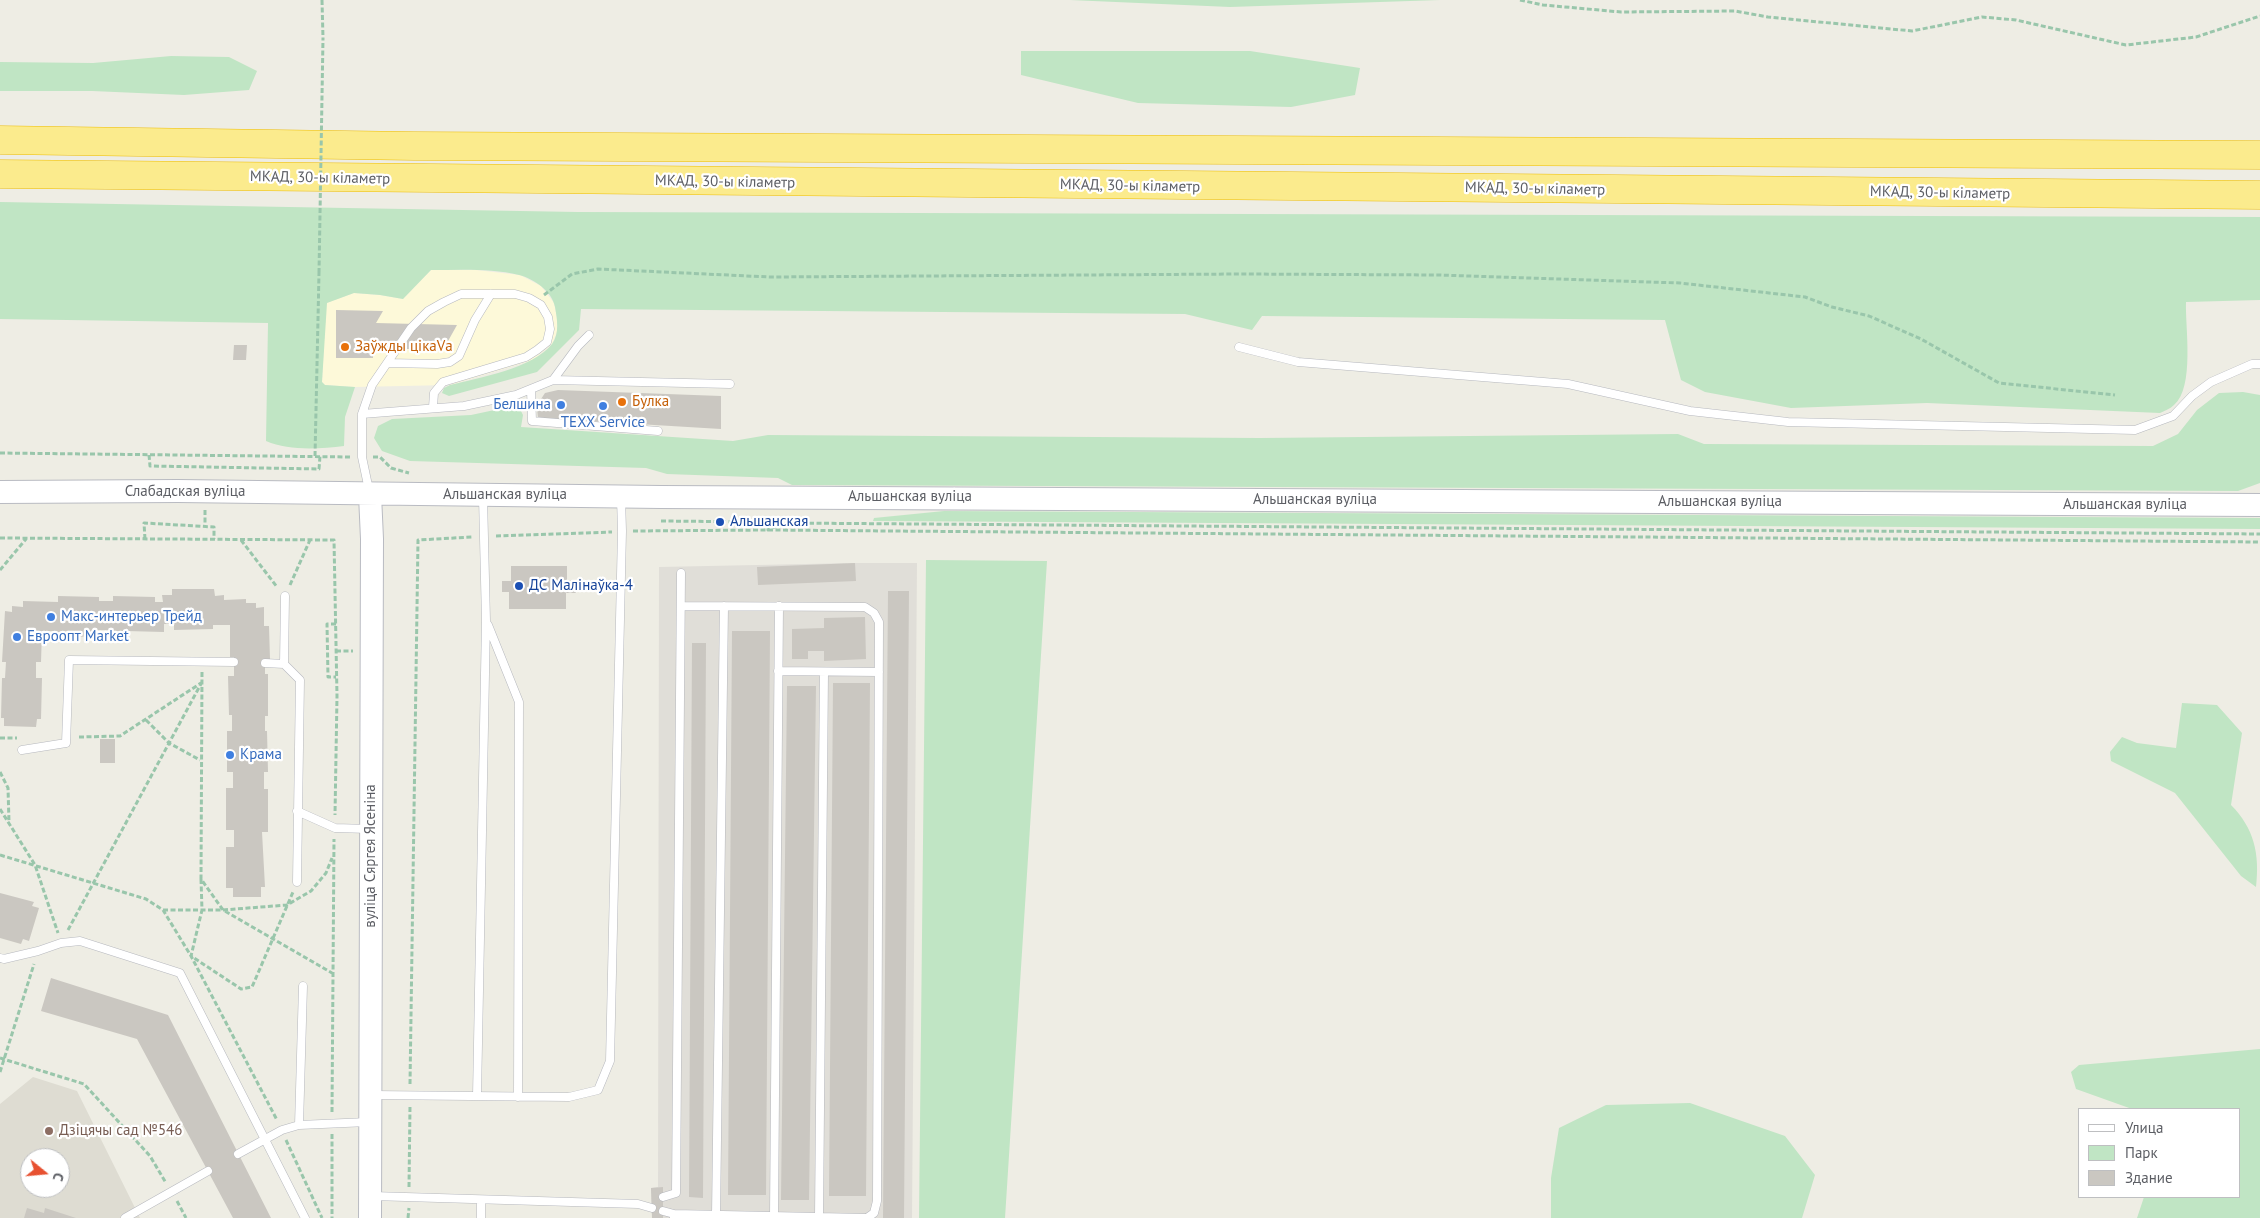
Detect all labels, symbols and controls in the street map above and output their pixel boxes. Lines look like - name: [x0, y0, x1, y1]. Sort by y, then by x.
- street label: МКАД, 30-ы кіламетр: [250, 168, 390, 188]
- street label: МКАД, 30-ы кіламетр: [655, 172, 795, 192]
- street label: МКАД, 30-ы кіламетр: [1060, 176, 1200, 196]
- street label: МКАД, 30-ы кіламетр: [1465, 179, 1605, 199]
- street label: МКАД, 30-ы кіламетр: [1870, 183, 2010, 203]
- place label: Заўжды цікаVа: [355, 338, 453, 356]
- marker: Заўжды цікаVа: [339, 341, 351, 353]
- place label: Булка: [632, 393, 669, 411]
- place label: Белшина: [493, 396, 551, 414]
- marker: Булка: [616, 396, 628, 408]
- marker: Белшина: [555, 399, 567, 411]
- marker: TEXX Service: [597, 400, 609, 412]
- place label: TEXX Service: [561, 414, 645, 432]
- street label: Слабадская вуліца: [125, 483, 245, 501]
- street label: Альшанская вуліца: [443, 486, 567, 504]
- street label: Альшанская вуліца: [848, 488, 972, 506]
- street label: Альшанская вуліца: [1253, 491, 1377, 509]
- street label: Альшанская вуліца: [1658, 493, 1782, 511]
- street label: Альшанская вуліца: [2063, 496, 2187, 514]
- place label: Альшанская: [730, 513, 808, 531]
- marker: Альшанская: [714, 516, 726, 528]
- place label: ДС Малінаўка-4: [529, 577, 633, 595]
- marker: ДС Малінаўка-4: [513, 580, 525, 592]
- place label: Макс-интерьер Трейд: [61, 608, 202, 626]
- marker: Макс-интерьер Трейд: [45, 611, 57, 623]
- place label: Евроопт Market: [27, 628, 129, 646]
- marker: Евроопт Market: [11, 631, 23, 643]
- place label: Крама: [240, 746, 282, 764]
- marker: Крама: [224, 749, 236, 761]
- street label: вуліца Сяргея Ясеніна: [362, 784, 380, 928]
- legend: [2078, 1108, 2240, 1198]
- text: Улица: [2125, 1118, 2163, 1137]
- place label: Дзіцячы сад №546: [59, 1122, 182, 1140]
- marker: Дзіцячы сад №546: [43, 1125, 55, 1137]
- text: Парк: [2125, 1143, 2158, 1162]
- north arrow: [20, 1148, 70, 1198]
- text: Здание: [2125, 1168, 2173, 1187]
- text: С: [49, 1171, 68, 1183]

